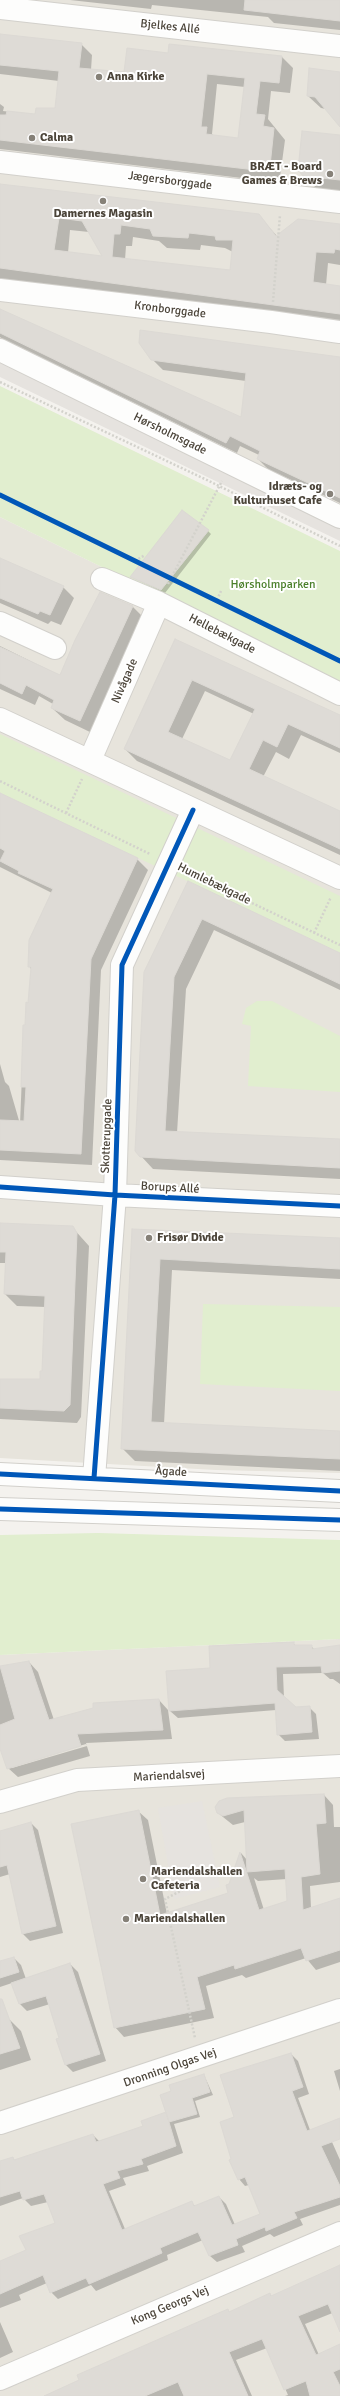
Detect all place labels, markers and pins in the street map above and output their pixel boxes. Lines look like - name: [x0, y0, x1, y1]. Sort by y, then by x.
- place label: Anna Kirke: [107, 70, 164, 84]
- marker: Anna Kirke: [94, 72, 104, 82]
- place label: Calma: [40, 131, 73, 145]
- marker: Calma: [27, 133, 37, 143]
- place label: BRÆT - Board Games & Brews: [242, 160, 322, 188]
- marker: BRÆT - Board Games & Brews: [325, 169, 335, 179]
- marker: Damernes Magasin: [98, 196, 108, 206]
- place label: Damernes Magasin: [53, 207, 153, 221]
- place label: Idræts- og Kulturhuset Cafe: [234, 480, 322, 508]
- marker: Idræts- og Kulturhuset Cafe: [325, 489, 335, 499]
- place label: Frisør Divide: [157, 1231, 224, 1245]
- marker: Frisør Divide: [144, 1233, 154, 1243]
- place label: Mariendalshallen Cafeteria: [151, 1865, 242, 1893]
- marker: Mariendalshallen Cafeteria: [138, 1874, 148, 1884]
- place label: Mariendalshallen: [134, 1912, 225, 1926]
- marker: Mariendalshallen: [121, 1914, 131, 1924]

